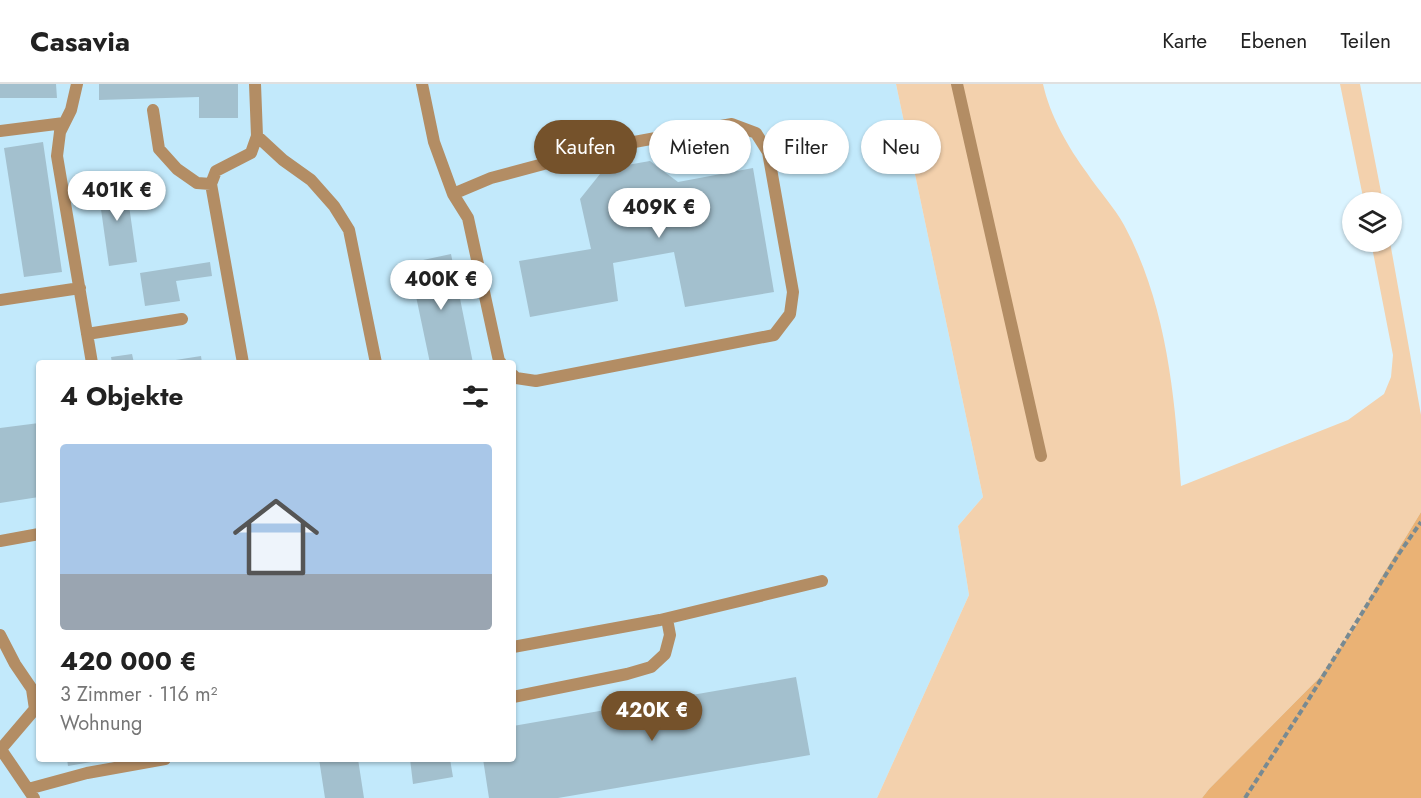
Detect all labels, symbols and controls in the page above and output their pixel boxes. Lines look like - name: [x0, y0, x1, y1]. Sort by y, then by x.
- text: Casavia: [30, 21, 130, 62]
- text: Karte: [1162, 26, 1207, 56]
- text: Ebenen: [1240, 26, 1307, 56]
- text: Teilen: [1340, 26, 1391, 56]
- chip: Kaufen: [534, 120, 637, 174]
- chip: Mieten: [649, 120, 751, 174]
- chip: Filter: [763, 120, 849, 174]
- chip: Neu: [861, 120, 941, 174]
- pin: 401K €: [68, 171, 166, 222]
- text: 401K €: [82, 176, 152, 205]
- pin: 409K €: [610, 188, 708, 239]
- map controls: [1342, 192, 1402, 252]
- button: layers: [1342, 192, 1402, 252]
- text: 409K €: [622, 193, 696, 222]
- pin: 400K €: [392, 260, 490, 311]
- text: 400K €: [404, 265, 478, 294]
- text: 4 Objekte: [60, 377, 183, 415]
- icon: filters: [459, 380, 492, 413]
- icon: home: [222, 483, 330, 591]
- text: 420 000 €: [60, 642, 197, 680]
- text: 3 Zimmer · 116 m²: [60, 680, 217, 709]
- pin: 420K €: [603, 691, 701, 742]
- text: 420K €: [615, 696, 689, 725]
- text: Wohnung: [60, 709, 143, 738]

